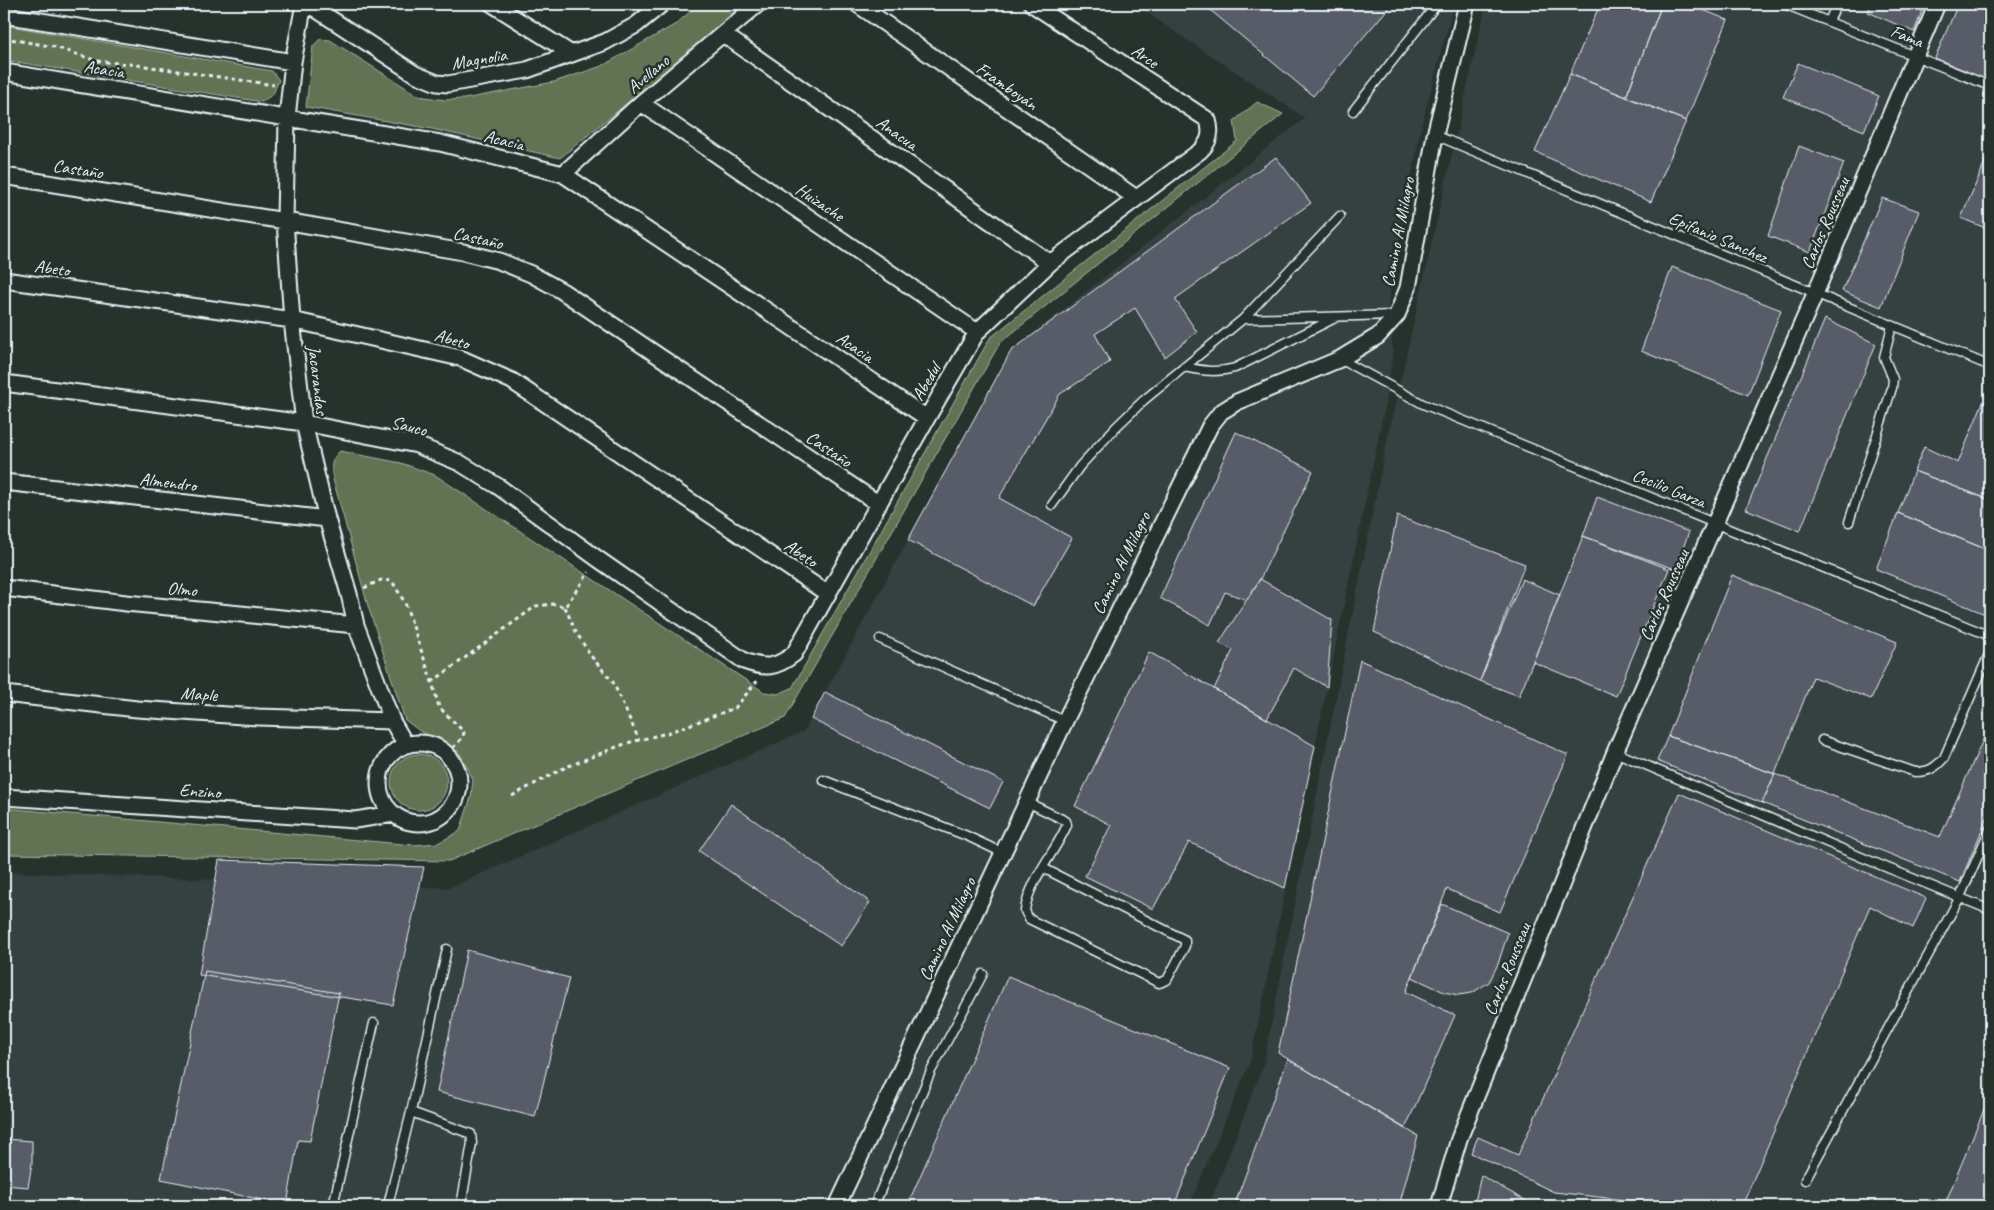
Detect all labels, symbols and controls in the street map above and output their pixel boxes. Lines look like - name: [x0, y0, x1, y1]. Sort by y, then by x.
- street label: Fama: [1888, 20, 1928, 53]
- street label: Arce: [1127, 39, 1164, 73]
- street label: Magnolia: [450, 43, 510, 75]
- street label: Avellano: [622, 49, 675, 98]
- street label: Acacia: [82, 55, 127, 83]
- street label: Framboyán: [972, 57, 1043, 115]
- street label: Anacua: [872, 111, 923, 156]
- street label: Acacia: [482, 124, 528, 156]
- street label: Castaño: [52, 154, 106, 184]
- street label: Carlos Rousseau: [1796, 173, 1855, 272]
- street label: Camino Al Milagro: [1377, 174, 1420, 289]
- street label: Huizache: [792, 178, 849, 227]
- street label: Epifanio Sanchez: [1666, 206, 1772, 268]
- street label: Castaño: [451, 222, 506, 255]
- street label: Abeto: [33, 255, 73, 282]
- street label: Abeto: [432, 324, 473, 355]
- street label: Acacia: [832, 327, 879, 368]
- street label: Jacarandas: [303, 343, 333, 418]
- street label: Abedul: [907, 357, 947, 405]
- street label: Sauco: [389, 411, 431, 441]
- street label: Castaño: [802, 426, 857, 473]
- street label: Cecilio Garza: [1629, 463, 1710, 513]
- street label: Almendro: [138, 468, 199, 497]
- street label: Camino Al Milagro: [1087, 507, 1156, 618]
- street label: Abeto: [780, 534, 823, 573]
- street label: Carlos Rousseau: [1634, 545, 1694, 644]
- street label: Olmo: [166, 577, 199, 601]
- street label: Maple: [180, 682, 219, 706]
- street label: Enzino: [179, 779, 223, 804]
- street label: Camino Al Milagro: [914, 873, 981, 984]
- street label: Carlos Rousseau: [1479, 918, 1536, 1018]

